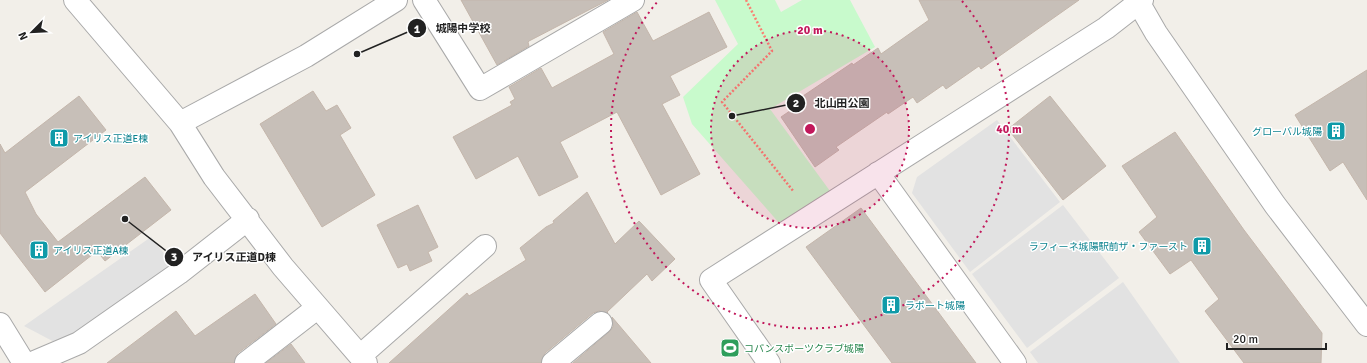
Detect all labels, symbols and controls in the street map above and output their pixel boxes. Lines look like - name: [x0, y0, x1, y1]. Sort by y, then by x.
- north arrow: [12, 12, 52, 52]
- callout: 城陽中学校: [407, 17, 498, 40]
- text: 1: [414, 22, 421, 37]
- text: 城陽中学校: [436, 22, 491, 35]
- text: 20 m: [797, 23, 823, 38]
- text: N: [16, 30, 31, 42]
- callout: 北山田公園: [786, 92, 877, 115]
- text: 2: [793, 96, 799, 111]
- text: 北山田公園: [815, 97, 870, 110]
- building icon: グローバル城陽: [1325, 120, 1347, 142]
- centre of rings: [803, 122, 817, 136]
- text: 40 m: [996, 122, 1022, 137]
- place label: グローバル城陽: [1252, 126, 1322, 138]
- building icon: アイリス正道E棟: [48, 127, 70, 149]
- place label: アイリス正道E棟: [73, 133, 148, 145]
- building icon: ラフィーネ城陽駅前ザ・ファースト: [1191, 235, 1213, 257]
- building icon: アイリス正道A棟: [28, 239, 50, 261]
- place label: ラフィーネ城陽駅前ザ・ファースト: [1029, 241, 1188, 253]
- place label: アイリス正道A棟: [53, 245, 129, 257]
- callout: アイリス正道D棟: [164, 245, 284, 268]
- text: 3: [171, 250, 177, 265]
- text: アイリス正道D棟: [192, 251, 276, 264]
- building icon: ラポート城陽: [880, 294, 902, 316]
- place label: ラポート城陽: [905, 300, 965, 312]
- scale bar: [1227, 325, 1326, 351]
- text: 20 m: [1233, 332, 1258, 347]
- sports icon: コパンスポーツクラブ城陽: [719, 337, 741, 359]
- place label: コパンスポーツクラブ城陽: [744, 343, 864, 355]

